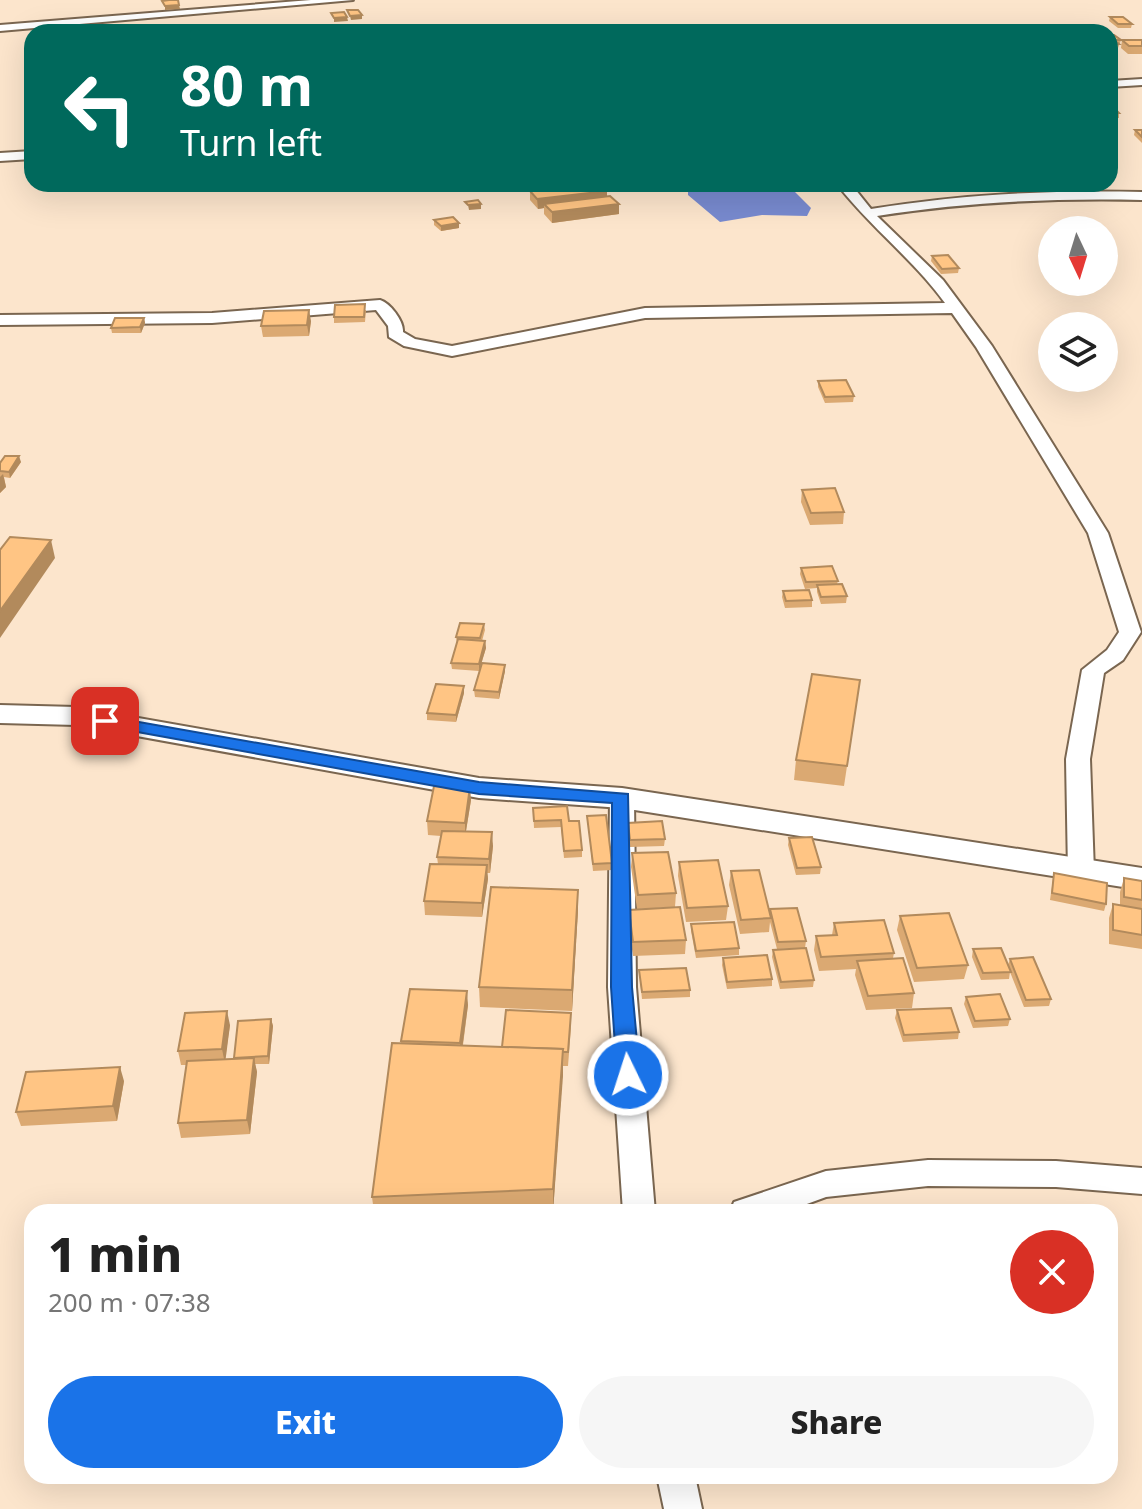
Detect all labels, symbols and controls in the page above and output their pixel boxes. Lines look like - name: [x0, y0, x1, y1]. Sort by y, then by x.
- text: 80 m: [180, 46, 313, 122]
- icon: left: [48, 56, 152, 160]
- text: Turn left: [180, 118, 322, 167]
- north arrow: [1038, 216, 1118, 296]
- map controls: [1038, 216, 1118, 392]
- button: layers: [1038, 312, 1118, 392]
- pin: [71, 687, 139, 755]
- icon: arrive: [83, 699, 127, 743]
- position arrow: [586, 1033, 670, 1117]
- text: 1 min: [48, 1221, 182, 1286]
- button: close: [1010, 1230, 1094, 1314]
- text: 200 m · 07:38: [48, 1284, 211, 1320]
- button: Exit: [48, 1376, 563, 1468]
- button: Share: [579, 1376, 1094, 1468]

